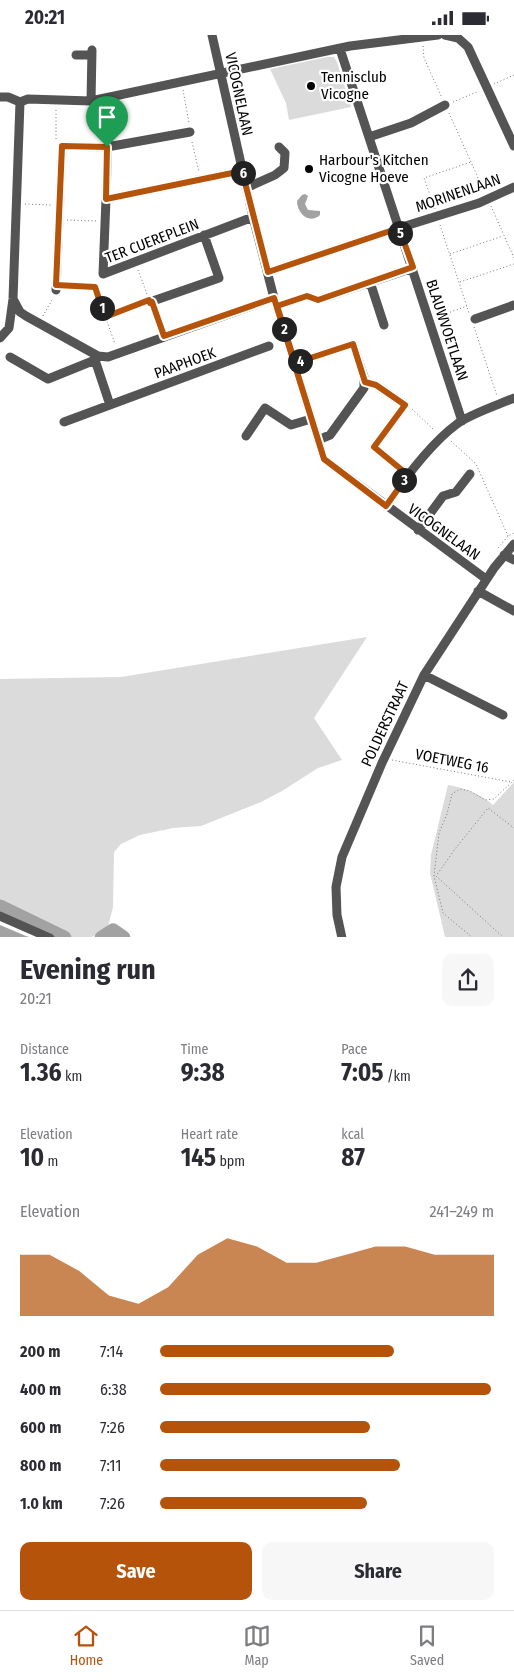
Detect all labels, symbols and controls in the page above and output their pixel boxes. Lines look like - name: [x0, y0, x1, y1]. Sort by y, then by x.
- text: 20:21: [25, 6, 65, 29]
- street label: VICOGNELAAN: [221, 51, 257, 137]
- place label: Tennisclub Vicogne: [321, 68, 387, 103]
- marker: Tennisclub Vicogne: [305, 80, 317, 92]
- pin: [86, 96, 128, 147]
- icon: arrive: [93, 103, 121, 131]
- place label: Harbour's Kitchen Vicogne Hoeve: [319, 151, 429, 186]
- pin: 6: [230, 161, 256, 185]
- marker: Harbour's Kitchen Vicogne Hoeve: [303, 163, 315, 175]
- text: 6: [240, 165, 247, 182]
- street label: MORINENLAAN: [413, 170, 503, 216]
- street label: TER CUEREPLEIN: [103, 215, 201, 267]
- pin: 5: [388, 221, 412, 245]
- text: 5: [397, 225, 404, 242]
- street label: BLAUWVOETLAAN: [422, 277, 472, 383]
- pin: 1: [90, 295, 114, 321]
- text: 1: [100, 300, 105, 317]
- pin: 2: [272, 317, 296, 341]
- text: 2: [281, 321, 288, 338]
- street label: PAAPHOEK: [152, 344, 218, 382]
- pin: 4: [288, 349, 312, 373]
- text: 4: [297, 353, 304, 370]
- pin: 3: [392, 467, 416, 493]
- text: 3: [401, 472, 408, 489]
- street label: VICOGNELAAN: [404, 500, 484, 564]
- street label: POLDERSTRAAT: [357, 678, 413, 769]
- street label: VOETWEG 16: [414, 745, 490, 777]
- text: Evening run: [20, 953, 156, 986]
- button: share: [442, 954, 494, 1006]
- text: 20:21: [20, 989, 52, 1008]
- text: Distance: [20, 1041, 69, 1058]
- text: Time: [181, 1041, 208, 1058]
- text: Pace: [341, 1041, 367, 1058]
- text: 1.36: [20, 1058, 62, 1088]
- text: 9:38: [181, 1058, 225, 1088]
- text: 7:05: [341, 1058, 384, 1088]
- text: km: [62, 1068, 82, 1085]
- text: /km: [384, 1068, 411, 1085]
- text: Elevation: [20, 1126, 73, 1143]
- text: Heart rate: [181, 1126, 238, 1143]
- text: kcal: [341, 1126, 364, 1143]
- text: 10: [20, 1143, 44, 1173]
- text: 145: [181, 1143, 216, 1173]
- text: 87: [341, 1143, 365, 1173]
- text: m: [44, 1153, 58, 1170]
- text: bpm: [216, 1153, 245, 1170]
- text: Elevation: [20, 1202, 80, 1221]
- text: 241–249 m: [430, 1202, 494, 1221]
- text: 200 m: [20, 1342, 60, 1361]
- text: 7:14: [100, 1342, 123, 1361]
- text: 400 m: [20, 1380, 61, 1399]
- text: 6:38: [100, 1380, 127, 1399]
- text: 600 m: [20, 1418, 61, 1437]
- text: 7:26: [100, 1418, 125, 1437]
- text: 800 m: [20, 1456, 61, 1475]
- text: 7:11: [100, 1456, 121, 1475]
- text: 1.0 km: [20, 1494, 63, 1513]
- text: 7:26: [100, 1494, 125, 1513]
- button: Save: [20, 1542, 252, 1600]
- button: Share: [262, 1542, 494, 1600]
- tab: Home: [70, 1622, 103, 1669]
- tab: Map: [243, 1622, 271, 1669]
- tab: Saved: [410, 1622, 444, 1669]

